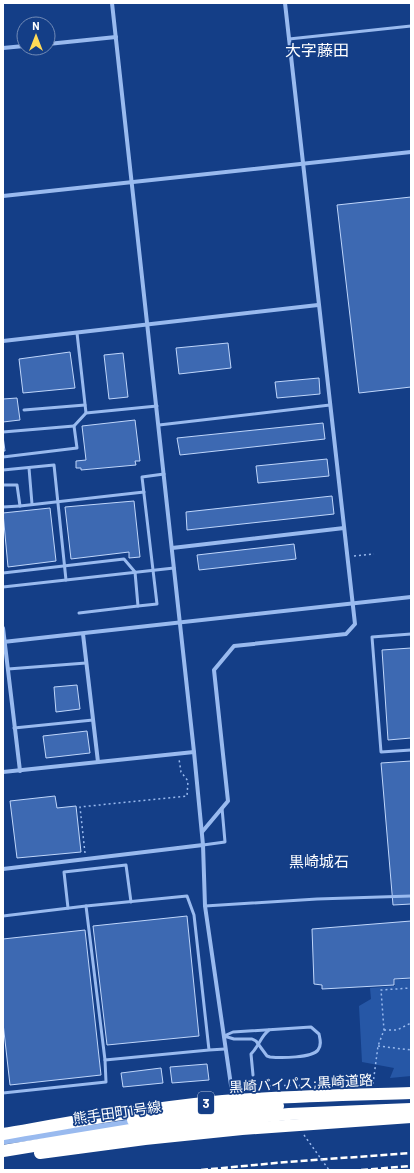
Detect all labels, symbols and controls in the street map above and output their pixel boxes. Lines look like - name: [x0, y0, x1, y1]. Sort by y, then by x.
- north arrow: [16, 16, 56, 56]
- text: N: [32, 19, 40, 32]
- district label: 大字藤田: [285, 40, 349, 59]
- district label: 黒崎城石: [289, 852, 349, 870]
- street label: 黒崎バイパス;黒崎道路: [229, 1071, 373, 1095]
- road number: 3: [198, 1092, 214, 1114]
- street label: 熊手田町1号線: [72, 1097, 162, 1127]

